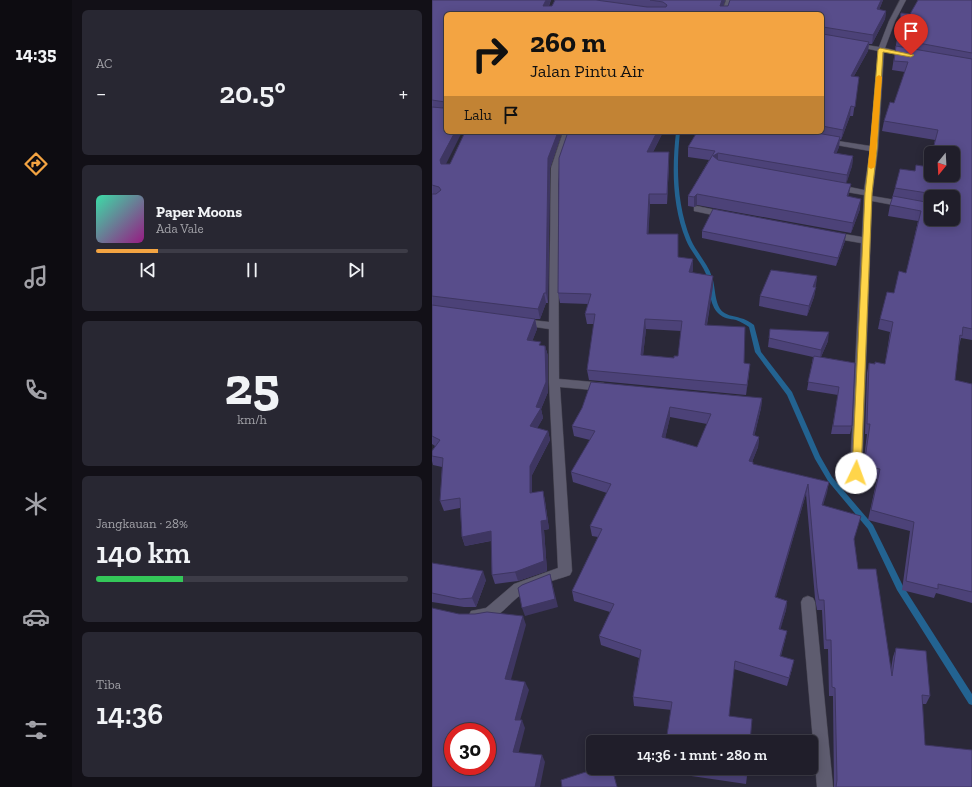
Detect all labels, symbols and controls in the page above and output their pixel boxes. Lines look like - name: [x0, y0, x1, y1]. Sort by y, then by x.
- pin: [894, 14, 928, 55]
- icon: arrive: [900, 20, 922, 42]
- text: 260 m: [530, 26, 606, 59]
- icon: right: [464, 28, 516, 80]
- text: 14:35: [16, 43, 57, 65]
- text: AC: [96, 56, 113, 71]
- text: Jalan Pintu Air: [530, 60, 645, 82]
- text: 20.5°: [219, 75, 286, 111]
- text: −: [96, 80, 106, 107]
- text: +: [399, 80, 408, 107]
- icon: arrive: [500, 104, 522, 126]
- text: Lalu: [464, 106, 492, 124]
- north arrow: [924, 146, 960, 182]
- map controls: [924, 146, 960, 226]
- icon: directions: [22, 150, 50, 178]
- button: sound: [924, 190, 960, 226]
- text: Paper Moons: [156, 203, 242, 221]
- text: Ada Vale: [156, 221, 204, 236]
- icon: previous: [137, 259, 159, 281]
- icon: pause: [241, 259, 263, 281]
- icon: next: [345, 259, 367, 281]
- icon: music: [22, 263, 50, 291]
- text: 25: [224, 355, 280, 417]
- icon: phone: [22, 376, 50, 404]
- text: km/h: [237, 412, 267, 427]
- position arrow: [835, 452, 877, 494]
- icon: climate: [22, 490, 50, 518]
- text: Jangkauan · 28%: [96, 516, 188, 531]
- text: 140 km: [96, 535, 190, 571]
- icon: car: [22, 603, 50, 631]
- text: Tiba: [96, 677, 121, 692]
- text: 14:36: [96, 696, 163, 732]
- icon: filters: [22, 716, 50, 744]
- speed limit sign: 30: [444, 723, 496, 775]
- text: 14:36 · 1 mnt · 280 m: [637, 746, 767, 764]

